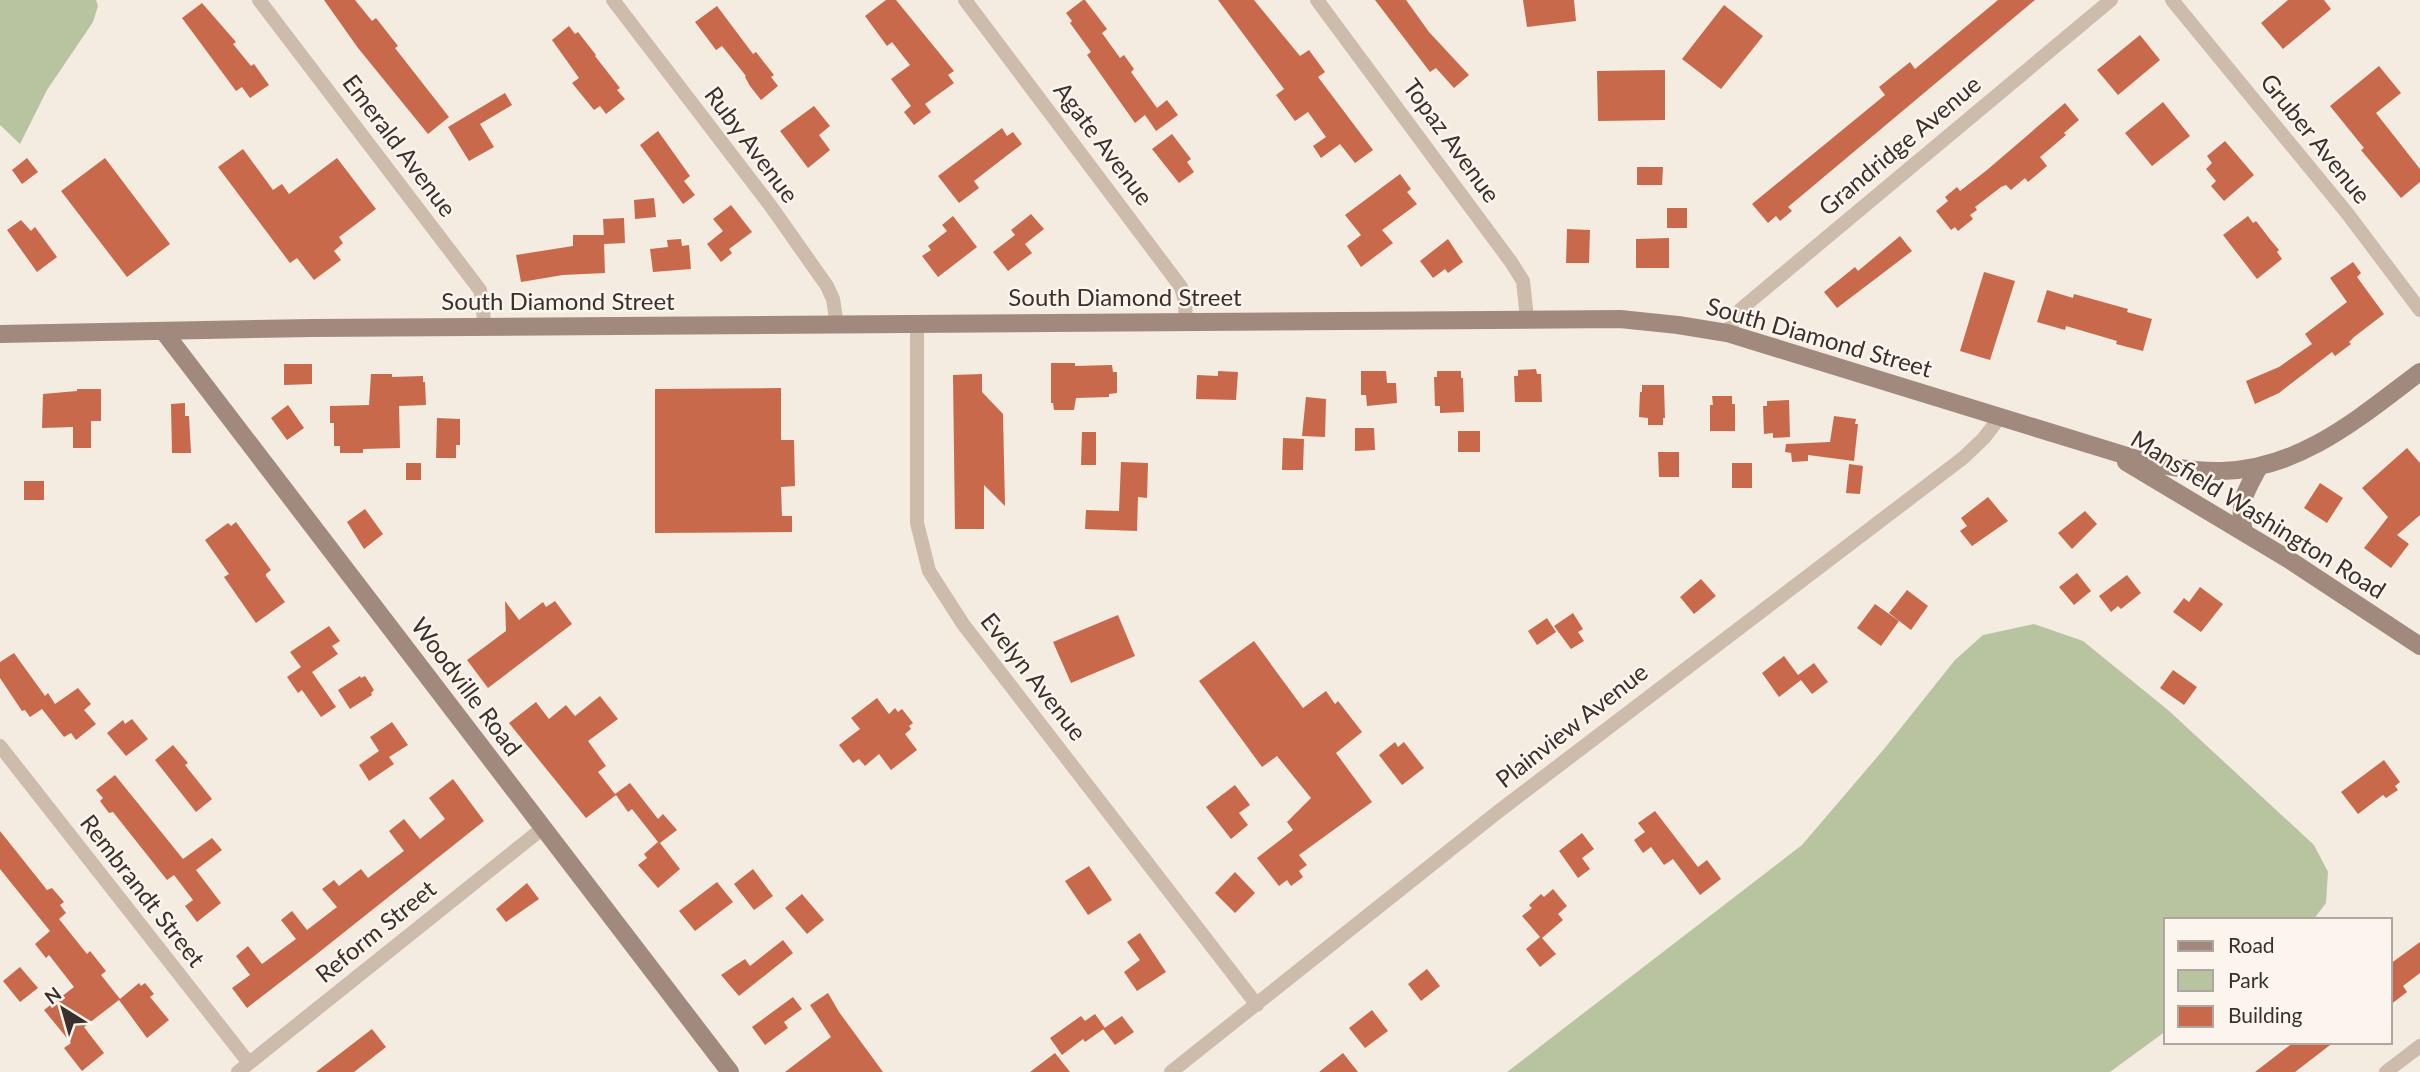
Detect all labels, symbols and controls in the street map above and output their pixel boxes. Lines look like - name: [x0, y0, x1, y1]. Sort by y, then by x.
- street label: Gruber Avenue: [2255, 67, 2377, 209]
- street label: Emerald Avenue: [337, 68, 463, 222]
- street label: Grandridge Avenue: [1812, 69, 1986, 221]
- street label: Topaz Avenue: [1398, 73, 1507, 208]
- street label: Agate Avenue: [1049, 76, 1160, 210]
- street label: Ruby Avenue: [699, 80, 805, 208]
- street label: South Diamond Street: [1008, 282, 1242, 311]
- street label: South Diamond Street: [441, 286, 675, 315]
- street label: South Diamond Street: [1703, 290, 1936, 383]
- street label: Mansfield Washington Road: [2126, 423, 2391, 604]
- street label: Evelyn Avenue: [975, 606, 1093, 746]
- street label: Woodville Road: [406, 611, 529, 761]
- street label: Plainview Avenue: [1489, 657, 1653, 793]
- street label: Rembrandt Street: [75, 808, 212, 972]
- street label: Reform Street: [309, 873, 441, 988]
- legend: [2164, 918, 2392, 1044]
- text: Road: [2228, 932, 2275, 957]
- text: Park: [2228, 967, 2269, 992]
- north arrow: [28, 974, 98, 1044]
- text: N: [40, 981, 65, 1009]
- text: Building: [2228, 1002, 2303, 1027]

